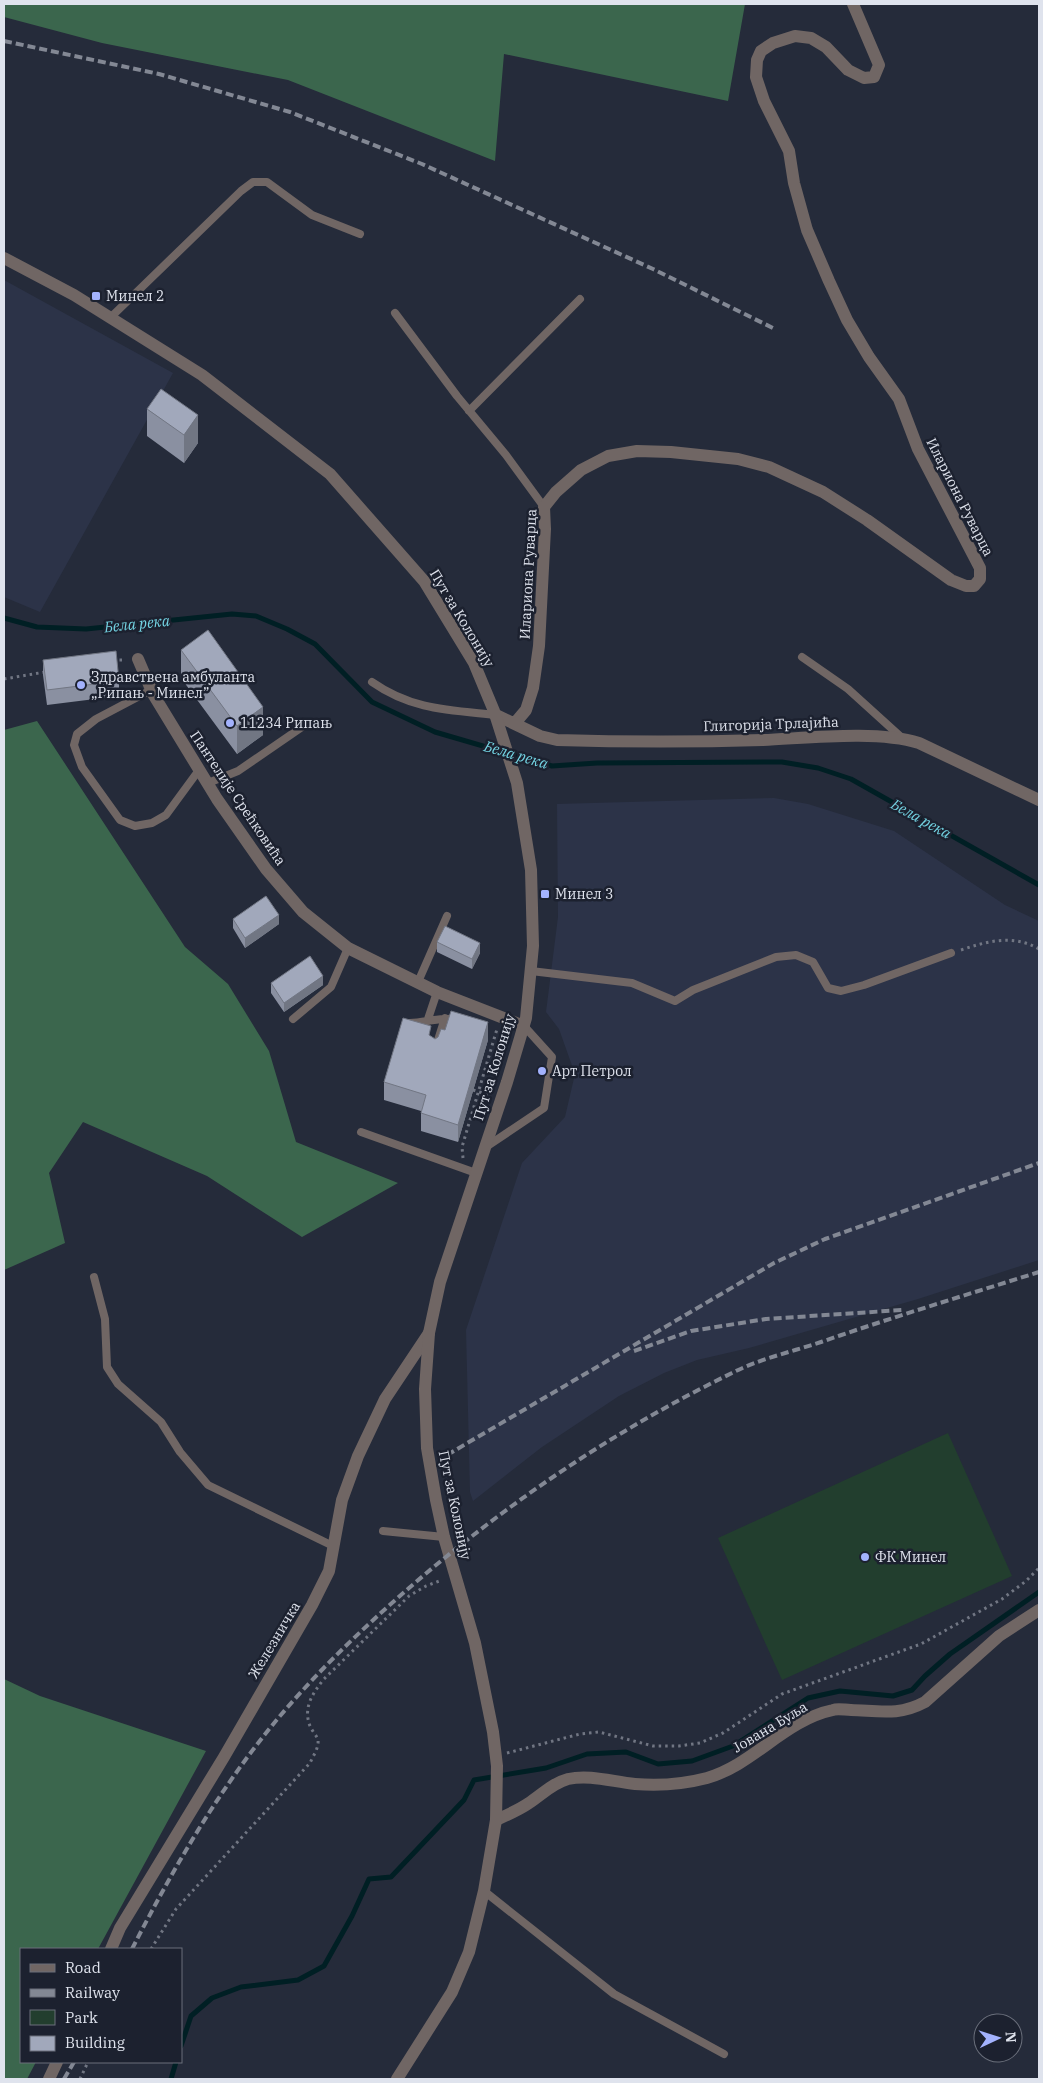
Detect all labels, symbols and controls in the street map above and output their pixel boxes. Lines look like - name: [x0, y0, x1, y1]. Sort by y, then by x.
- place label: Минел 2: [106, 287, 164, 305]
- marker: Минел 2: [90, 290, 102, 302]
- street label: Илариона Руварца: [922, 435, 998, 559]
- street label: Илариона Руварца: [516, 508, 540, 640]
- street label: Пут за Колонију: [426, 566, 499, 671]
- water label: Бела река: [102, 611, 171, 636]
- place label: Здравствена амбуланта „Рипањ - Минел”: [91, 668, 255, 702]
- marker: Здравствена амбуланта „Рипањ - Минел”: [75, 679, 87, 691]
- street label: Глигорија Трлајића: [703, 713, 839, 735]
- place label: 11234 Рипањ: [240, 714, 332, 732]
- marker: 11234 Рипањ: [224, 717, 236, 729]
- street label: Пантелије Срећковића: [186, 727, 290, 869]
- water label: Бела река: [481, 736, 551, 773]
- water label: Бела река: [887, 794, 955, 843]
- place label: Минел 3: [555, 885, 613, 903]
- marker: Минел 3: [539, 888, 551, 900]
- street label: Пут за Колонију: [469, 1011, 519, 1123]
- place label: Арт Петрол: [552, 1062, 632, 1080]
- marker: Арт Петрол: [536, 1065, 548, 1077]
- street label: Пут за Колонију: [435, 1449, 475, 1562]
- place label: ФК Минел: [875, 1548, 946, 1566]
- marker: ФК Минел: [859, 1551, 871, 1563]
- street label: Железничка: [244, 1598, 304, 1682]
- street label: Јована Буља: [729, 1697, 811, 1756]
- legend: [20, 1948, 182, 2063]
- text: Road: [65, 1958, 101, 1977]
- text: Railway: [65, 1983, 120, 2002]
- text: Park: [65, 2008, 98, 2027]
- north arrow: [973, 2013, 1023, 2063]
- text: N: [1002, 2031, 1020, 2043]
- text: Building: [65, 2033, 125, 2052]

